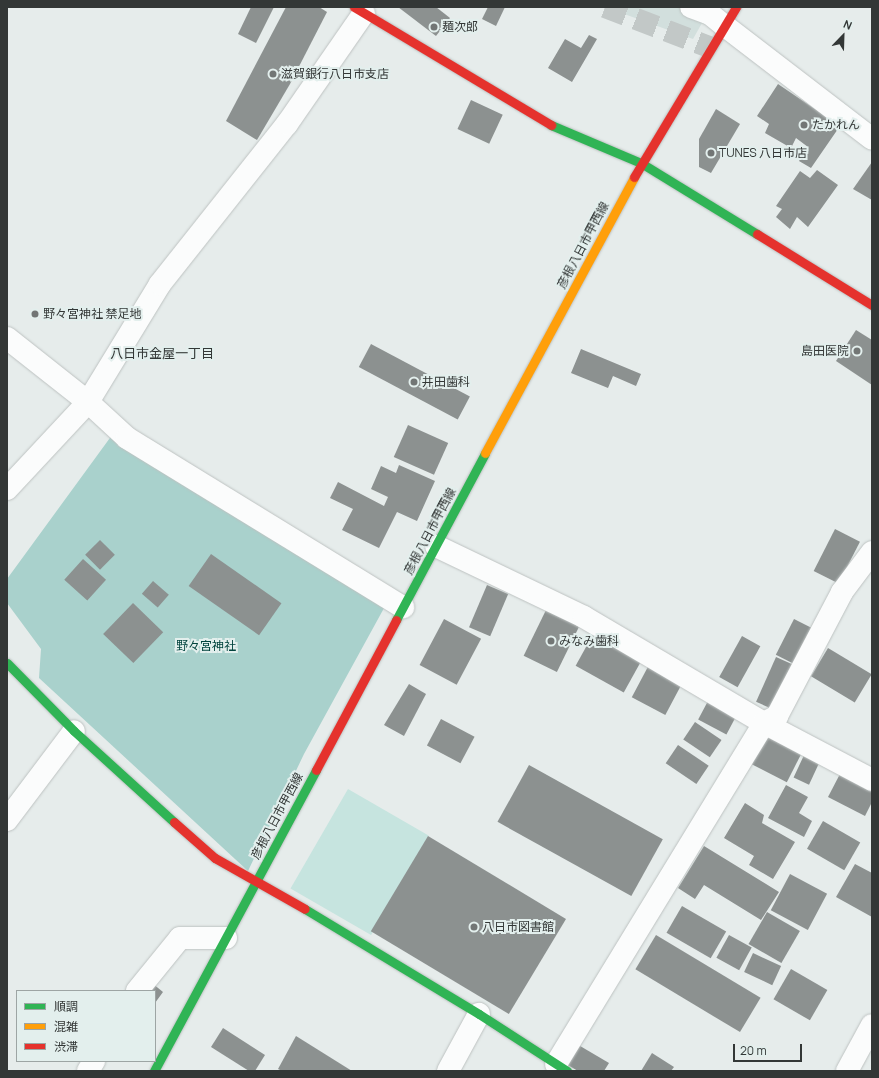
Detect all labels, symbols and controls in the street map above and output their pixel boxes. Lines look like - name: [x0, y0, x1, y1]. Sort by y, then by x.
- north arrow: [823, 16, 863, 56]
- text: N: [841, 16, 854, 33]
- place label: 麺次郎: [442, 20, 478, 34]
- marker: 麺次郎: [429, 22, 439, 32]
- place label: 滋賀銀行八日市支店: [281, 67, 389, 81]
- marker: 滋賀銀行八日市支店: [268, 69, 278, 79]
- place label: たかれん: [812, 118, 860, 132]
- marker: たかれん: [799, 120, 809, 130]
- place label: TUNES 八日市店: [719, 146, 807, 160]
- marker: TUNES 八日市店: [706, 148, 716, 158]
- street label: 彦根八日市甲西線: [554, 199, 612, 291]
- place label: 野々宮神社 禁足地: [43, 307, 141, 321]
- marker: 野々宮神社 禁足地: [30, 309, 40, 319]
- place label: 島田医院: [801, 344, 849, 358]
- district label: 八日市金屋一丁目: [110, 345, 214, 361]
- marker: 島田医院: [852, 346, 862, 356]
- place label: 井田歯科: [422, 375, 470, 389]
- marker: 井田歯科: [409, 377, 419, 387]
- street label: 彦根八日市甲西線: [401, 485, 459, 577]
- place label: みなみ歯科: [559, 634, 619, 648]
- marker: みなみ歯科: [546, 636, 556, 646]
- park label: 野々宮神社: [176, 639, 236, 653]
- street label: 彦根八日市甲西線: [248, 770, 306, 862]
- place label: 八日市図書館: [482, 920, 554, 934]
- marker: 八日市図書館: [469, 922, 479, 932]
- legend: [16, 990, 156, 1062]
- text: 順調: [54, 998, 78, 1015]
- text: 混雑: [54, 1018, 78, 1035]
- scale bar: [735, 1036, 804, 1062]
- text: 渋滞: [54, 1038, 78, 1055]
- text: 20 m: [740, 1042, 767, 1059]

